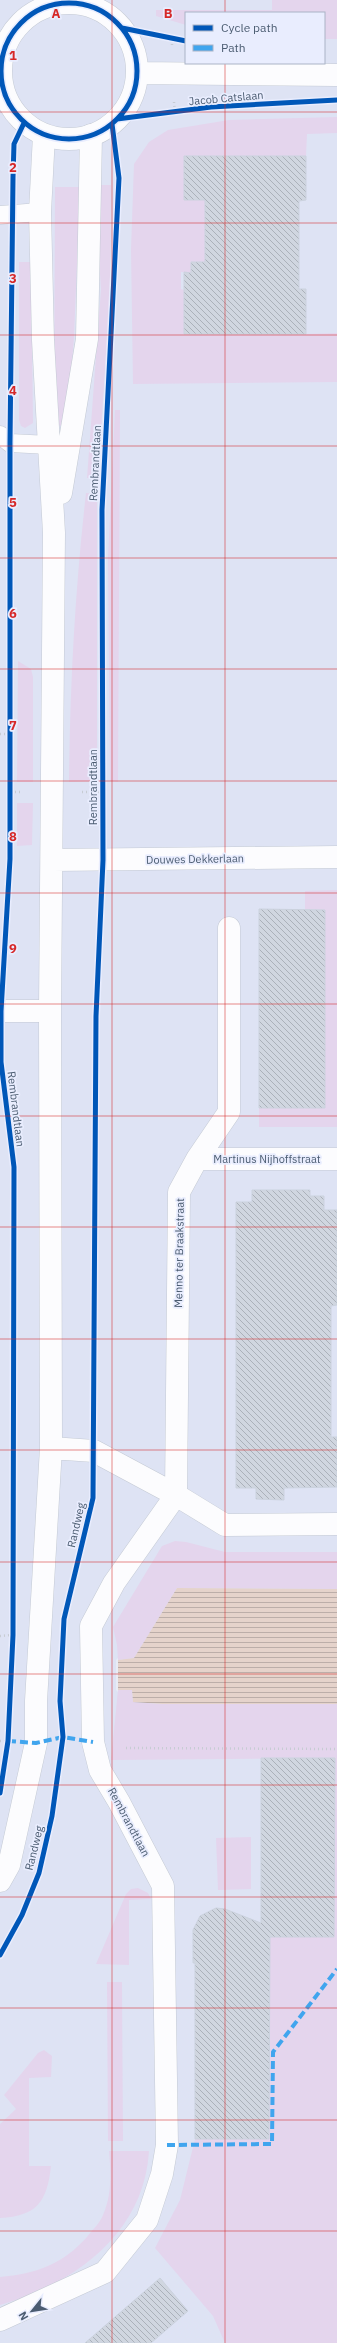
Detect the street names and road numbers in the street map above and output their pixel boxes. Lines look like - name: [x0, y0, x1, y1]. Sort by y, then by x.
- street label: Jacob Catslaan: [188, 88, 264, 108]
- street label: Rembrandtlaan: [86, 425, 104, 501]
- street label: Rembrandtlaan: [86, 749, 100, 825]
- street label: Douwes Dekkerlaan: [146, 851, 244, 867]
- street label: Rembrandtlaan: [4, 1070, 28, 1148]
- street label: Martinus Nijhoffstraat: [213, 1152, 321, 1166]
- street label: Menno ter Braakstraat: [171, 1198, 187, 1308]
- street label: Randweg: [64, 1501, 88, 1549]
- street label: Rembrandtlaan: [105, 1785, 153, 1859]
- street label: Randweg: [22, 1824, 46, 1872]

